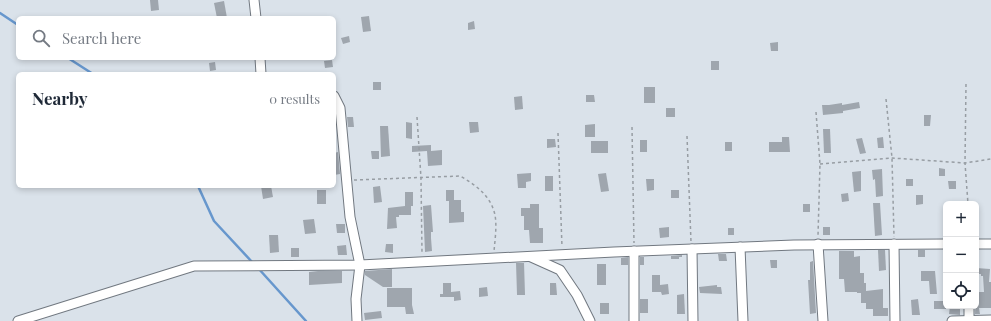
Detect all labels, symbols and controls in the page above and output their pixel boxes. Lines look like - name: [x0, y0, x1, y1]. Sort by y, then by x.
- search box: [16, 16, 336, 60]
- icon: search: [30, 27, 52, 49]
- text: Search here: [62, 28, 141, 48]
- text: Nearby: [32, 87, 87, 109]
- text: 0 results: [269, 90, 320, 107]
- map controls: [943, 201, 979, 309]
- button: +: [943, 201, 979, 237]
- button: −: [943, 237, 979, 273]
- button: locate: [943, 273, 979, 309]

